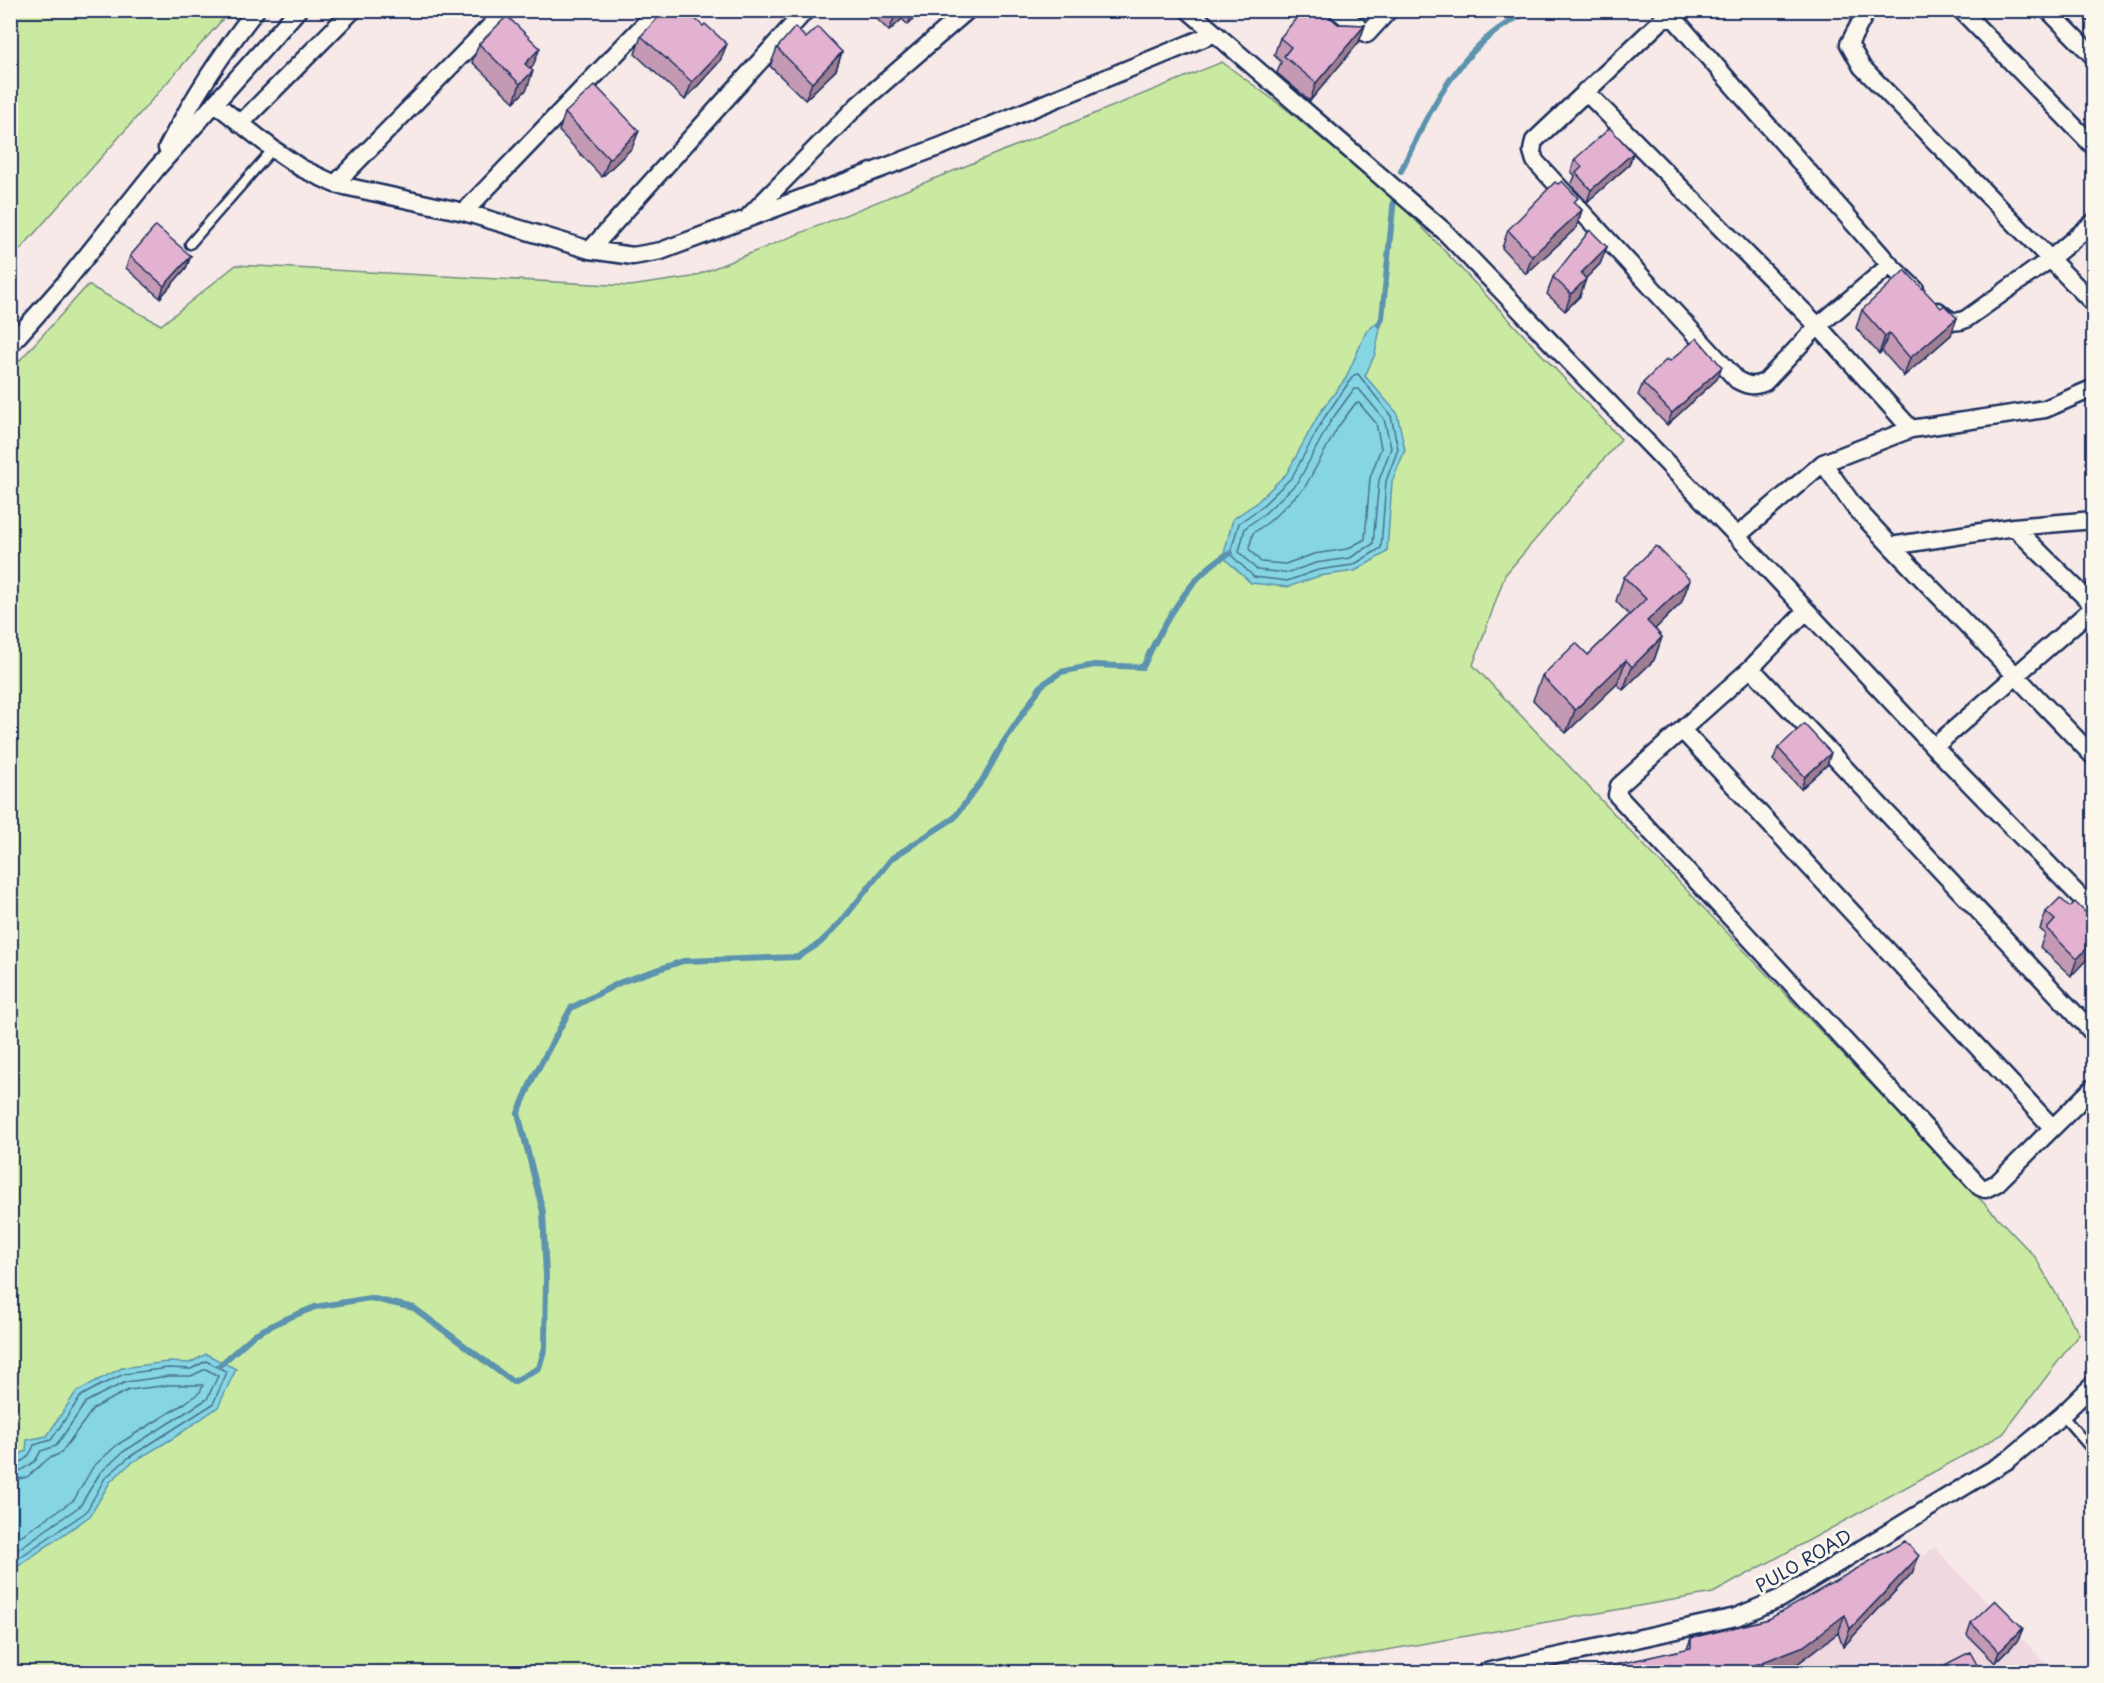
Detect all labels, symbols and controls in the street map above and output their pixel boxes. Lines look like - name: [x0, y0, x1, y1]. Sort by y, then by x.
- street label: PULO ROAD: [1750, 1521, 1856, 1599]

